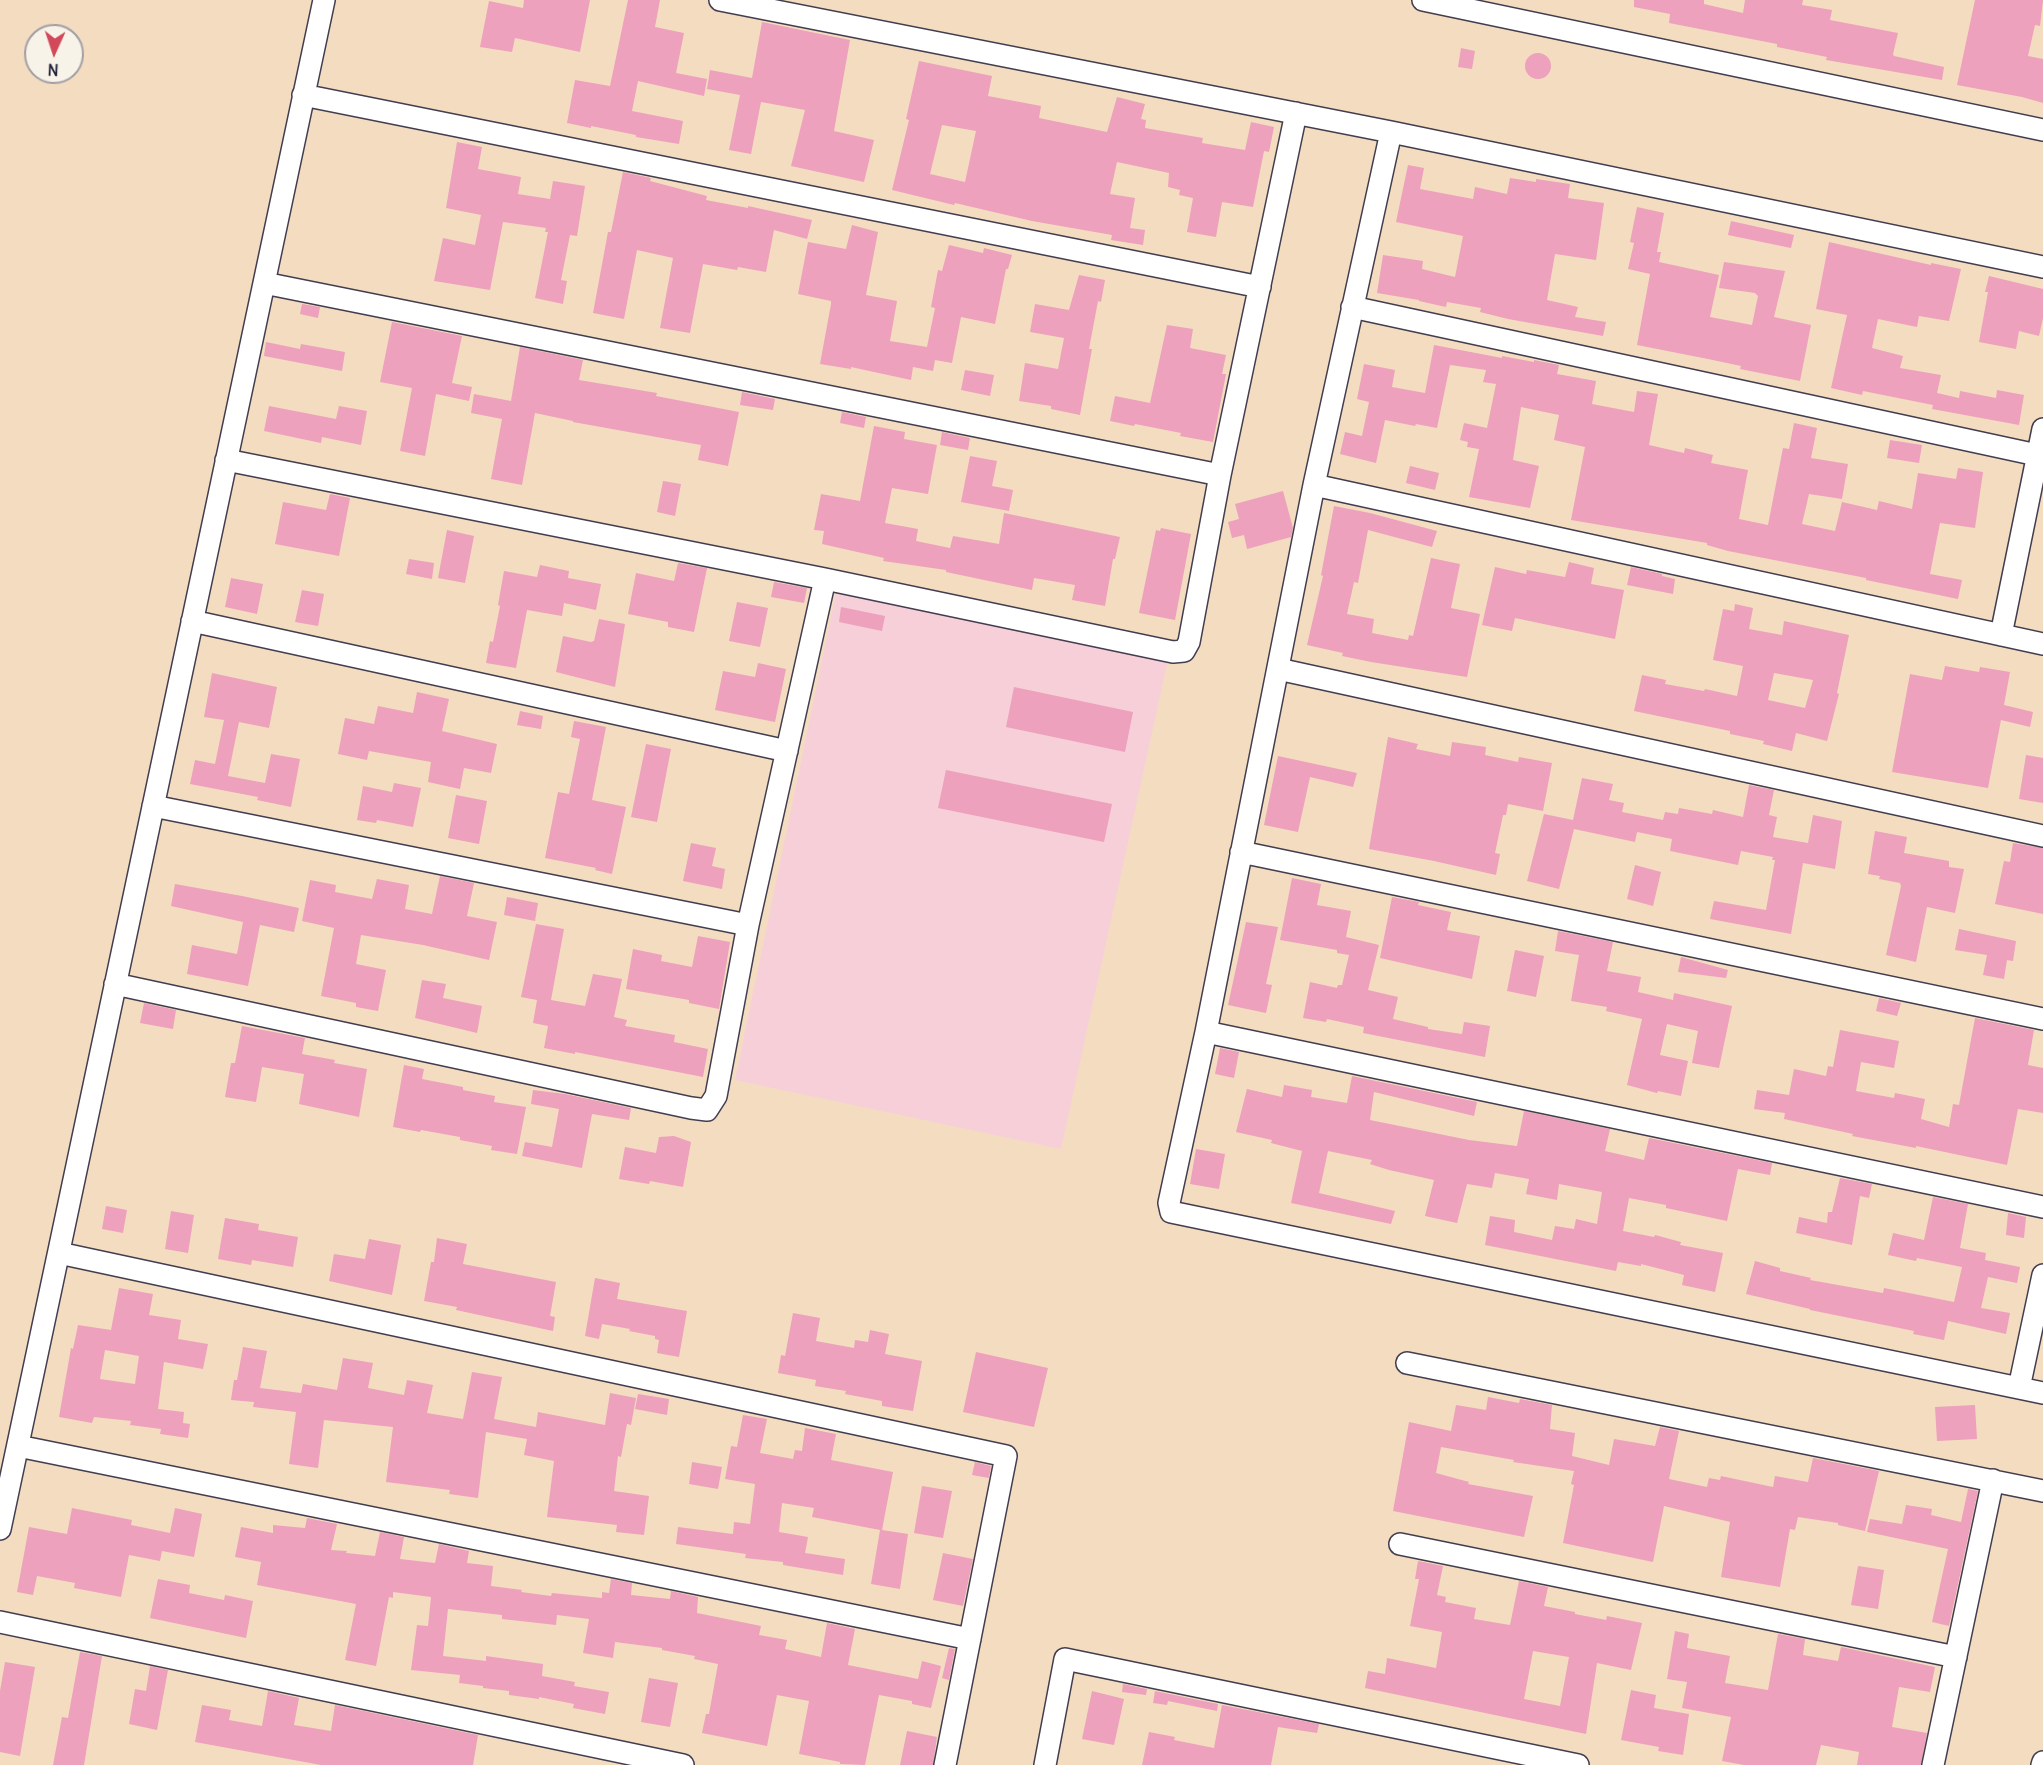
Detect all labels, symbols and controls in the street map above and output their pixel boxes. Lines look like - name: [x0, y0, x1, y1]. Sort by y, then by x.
- north arrow: [24, 24, 84, 84]
- text: N: [47, 60, 59, 80]

